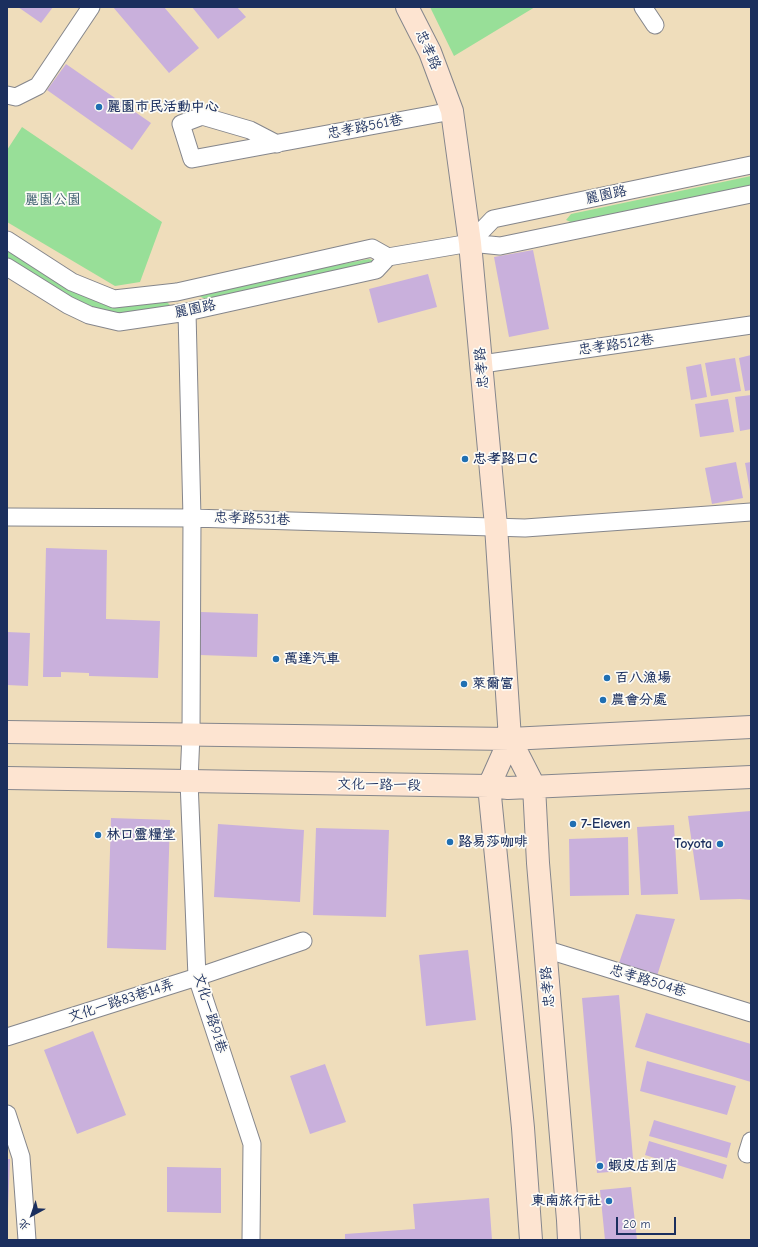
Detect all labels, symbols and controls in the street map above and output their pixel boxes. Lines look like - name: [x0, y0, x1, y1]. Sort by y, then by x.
- street label: 忠孝路: [412, 27, 444, 73]
- place label: 麗園市民活動中心: [107, 99, 219, 115]
- marker: 麗園市民活動中心: [94, 102, 104, 112]
- street label: 忠孝路561巷: [326, 111, 404, 143]
- street label: 麗園路: [584, 182, 628, 208]
- park label: 麗園公園: [25, 192, 81, 208]
- street label: 麗園路: [173, 297, 217, 321]
- street label: 忠孝路512巷: [577, 331, 655, 359]
- street label: 忠孝路: [472, 346, 492, 390]
- place label: 忠孝路口C: [473, 451, 537, 467]
- marker: 忠孝路口C: [460, 454, 470, 464]
- street label: 忠孝路531巷: [214, 509, 290, 529]
- place label: 萬達汽車: [284, 651, 340, 667]
- marker: 萬達汽車: [271, 654, 281, 664]
- place label: 百八漁場: [615, 670, 671, 686]
- marker: 百八漁場: [602, 673, 612, 683]
- place label: 萊爾富: [472, 676, 514, 692]
- marker: 萊爾富: [459, 679, 469, 689]
- place label: 農會分處: [611, 692, 667, 708]
- marker: 農會分處: [598, 695, 608, 705]
- street label: 文化一路一段: [337, 776, 421, 794]
- place label: 7-Eleven: [581, 816, 631, 832]
- marker: 7-Eleven: [568, 819, 578, 829]
- place label: 林口靈糧堂: [106, 827, 176, 843]
- marker: 林口靈糧堂: [93, 830, 103, 840]
- place label: 路易莎咖啡: [458, 834, 528, 850]
- place label: Toyota: [674, 836, 712, 852]
- marker: 路易莎咖啡: [445, 837, 455, 847]
- marker: Toyota: [715, 839, 725, 849]
- street label: 忠孝路504巷: [608, 961, 688, 1001]
- street label: 忠孝路: [538, 965, 558, 1009]
- street label: 文化一路91巷: [190, 971, 230, 1055]
- street label: 文化一路83巷14弄: [66, 976, 176, 1026]
- place label: 蝦皮店到店: [608, 1158, 678, 1174]
- marker: 蝦皮店到店: [595, 1161, 605, 1171]
- place label: 東南旅行社: [531, 1193, 601, 1209]
- north arrow: [12, 1195, 52, 1235]
- marker: 東南旅行社: [604, 1196, 614, 1206]
- scale bar: [618, 1209, 678, 1235]
- text: 北: [16, 1216, 32, 1233]
- text: 20 m: [623, 1217, 651, 1231]

